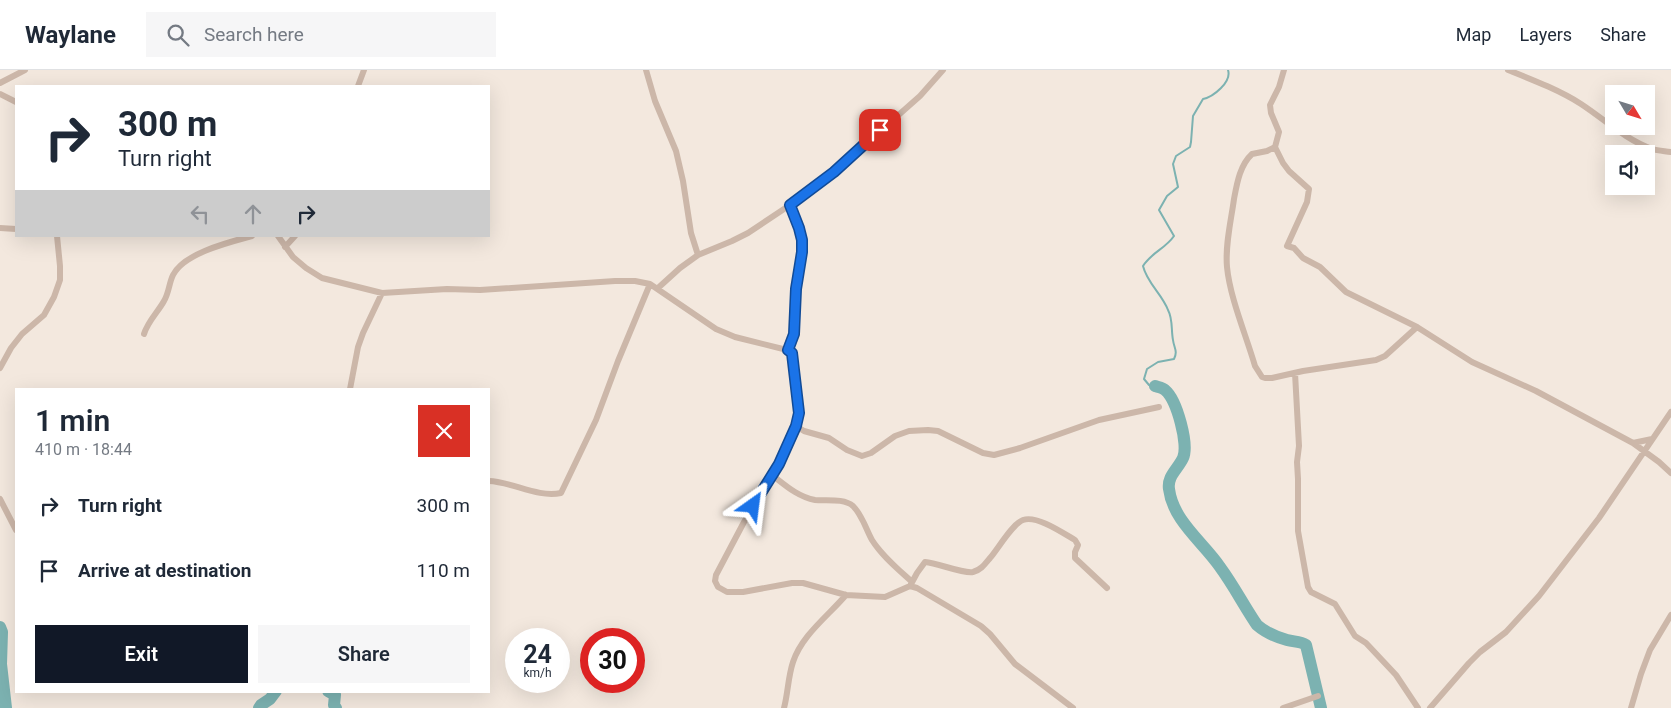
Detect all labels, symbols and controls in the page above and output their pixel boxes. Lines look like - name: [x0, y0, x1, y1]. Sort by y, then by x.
- search box: [146, 12, 496, 57]
- text: Waylane: [25, 21, 116, 49]
- icon: search: [164, 21, 192, 49]
- text: Search here: [204, 23, 304, 46]
- text: Map: [1456, 24, 1491, 45]
- text: Layers: [1519, 24, 1572, 45]
- text: Share: [1600, 24, 1646, 45]
- north arrow: [1605, 85, 1655, 135]
- map controls: [1605, 85, 1655, 195]
- text: 300 m: [118, 104, 217, 145]
- icon: right: [35, 105, 100, 170]
- pin: [859, 109, 901, 151]
- icon: arrive: [866, 116, 894, 144]
- button: sound: [1605, 145, 1655, 195]
- text: Turn right: [118, 146, 212, 171]
- icon: left: [186, 200, 214, 228]
- icon: ahead: [239, 200, 267, 228]
- icon: right: [292, 200, 320, 228]
- text: 1 min: [35, 403, 110, 438]
- button: close: [418, 405, 470, 457]
- text: 410 m · 18:44: [35, 440, 132, 459]
- position arrow: [726, 479, 778, 531]
- icon: right: [35, 492, 63, 520]
- text: Turn right: [78, 494, 162, 517]
- text: 300 m: [417, 494, 470, 517]
- icon: arrive: [35, 557, 63, 585]
- text: Arrive at destination: [78, 559, 251, 582]
- text: 110 m: [417, 559, 470, 582]
- button: Exit: [35, 625, 248, 683]
- button: Share: [258, 625, 470, 683]
- speed limit sign: 30: [580, 628, 645, 693]
- text: 24: [523, 640, 552, 669]
- text: km/h: [523, 666, 552, 680]

